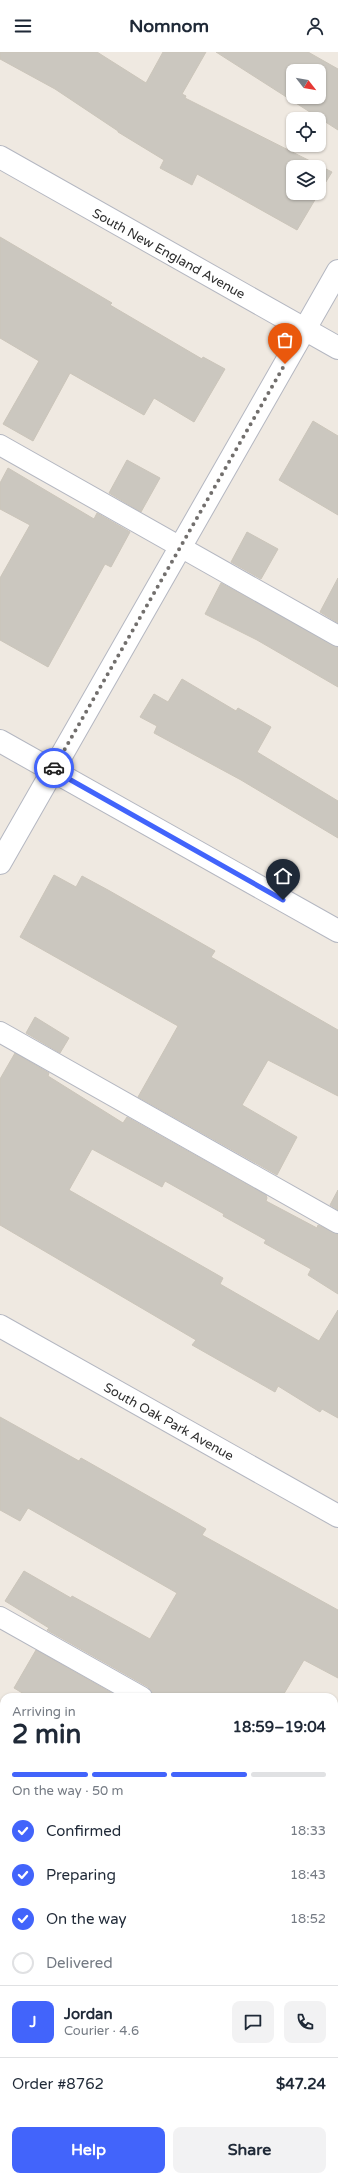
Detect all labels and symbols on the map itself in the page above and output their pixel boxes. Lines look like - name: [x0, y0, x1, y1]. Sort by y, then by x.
- north arrow: [286, 64, 326, 104]
- street label: South New England Avenue: [89, 205, 248, 303]
- pin: [268, 323, 302, 364]
- courier: [34, 748, 74, 788]
- pin: [266, 859, 300, 900]
- street label: South Oak Park Avenue: [101, 1379, 236, 1464]

